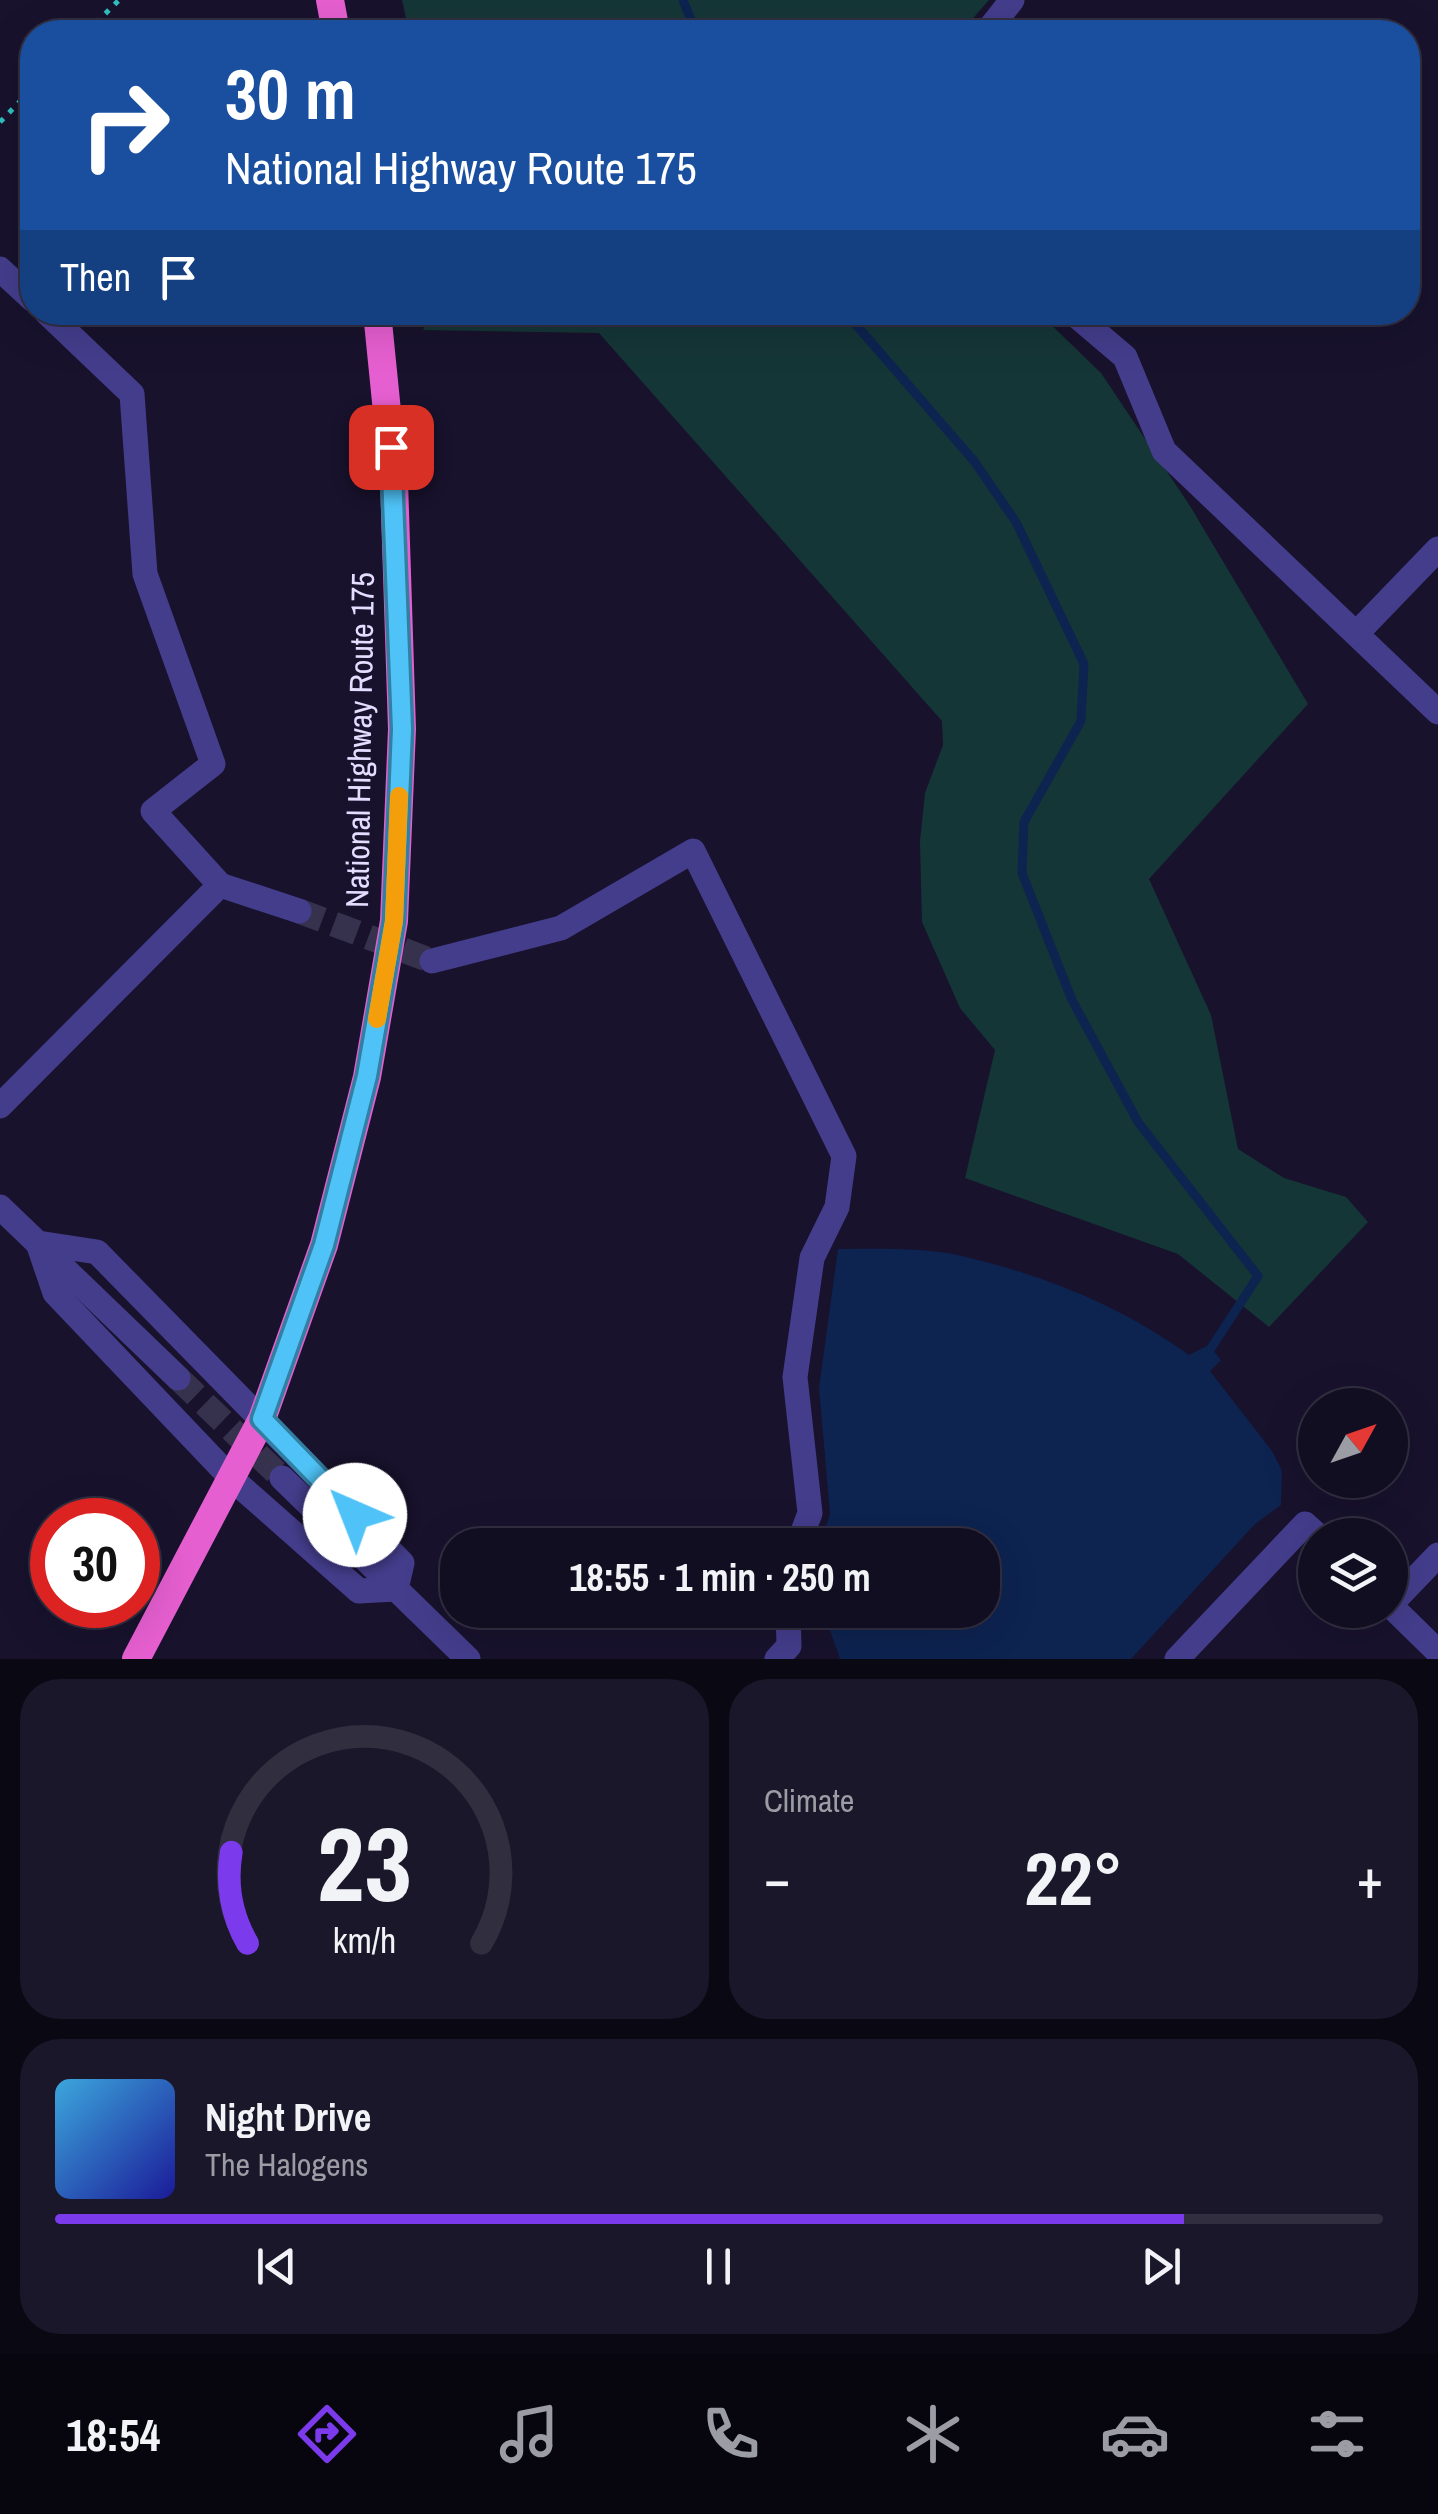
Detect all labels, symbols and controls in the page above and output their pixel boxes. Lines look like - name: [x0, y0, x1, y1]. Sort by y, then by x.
- text: 30 m: [225, 47, 356, 141]
- icon: right: [60, 60, 190, 190]
- text: National Highway Route 175: [225, 137, 697, 198]
- icon: arrive: [151, 250, 206, 305]
- text: Then: [60, 252, 131, 303]
- pin: [349, 405, 434, 490]
- icon: arrive: [364, 420, 419, 475]
- street label: National Highway Route 175: [335, 572, 384, 908]
- north arrow: [1298, 1388, 1408, 1498]
- map controls: [1298, 1388, 1408, 1628]
- position arrow: [303, 1463, 407, 1567]
- speed limit sign: 30: [30, 1498, 160, 1628]
- button: layers: [1298, 1518, 1408, 1628]
- text: 18:55 · 1 min · 250 m: [569, 1552, 871, 1603]
- text: Climate: [764, 1779, 854, 1822]
- text: 23: [317, 1793, 412, 1933]
- text: 22°: [1024, 1827, 1123, 1928]
- text: −: [764, 1841, 790, 1915]
- text: +: [1357, 1841, 1383, 1915]
- text: km/h: [333, 1916, 396, 1964]
- text: Night Drive: [205, 2092, 371, 2143]
- text: The Halogens: [205, 2143, 368, 2186]
- icon: previous: [249, 2239, 304, 2294]
- icon: pause: [691, 2239, 746, 2294]
- icon: next: [1134, 2239, 1189, 2294]
- icon: directions: [292, 2399, 362, 2469]
- icon: music: [494, 2399, 564, 2469]
- icon: phone: [696, 2399, 766, 2469]
- icon: climate: [898, 2399, 968, 2469]
- icon: car: [1100, 2399, 1170, 2469]
- icon: filters: [1302, 2399, 1372, 2469]
- text: 18:54: [66, 2404, 160, 2465]

